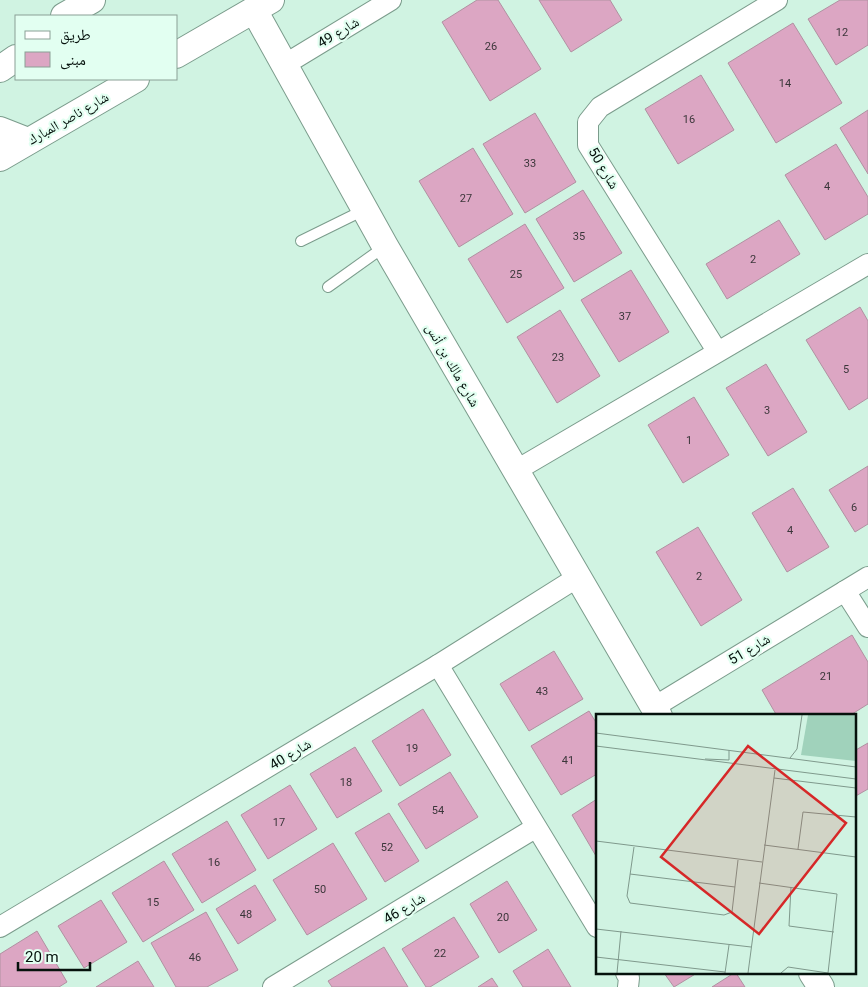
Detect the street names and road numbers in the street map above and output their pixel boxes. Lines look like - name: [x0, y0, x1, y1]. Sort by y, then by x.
- street label: شارع 49: [314, 13, 363, 52]
- street label: شارع ناصر المبارك: [25, 88, 112, 149]
- street label: شارع 50: [584, 144, 623, 193]
- street label: شارع مالك بن أنس: [421, 320, 483, 411]
- street label: شارع 51: [725, 630, 774, 669]
- street label: شارع 40: [266, 735, 315, 774]
- street label: شارع 46: [380, 889, 429, 928]

